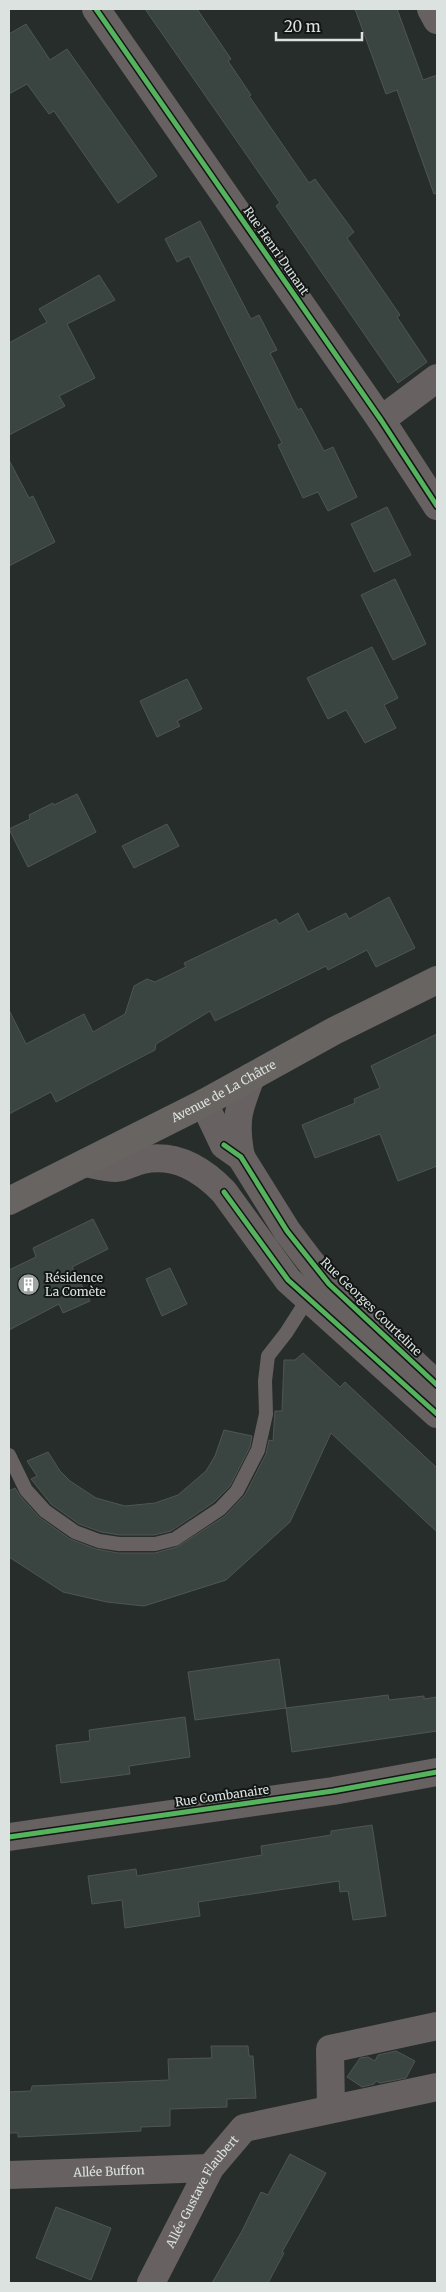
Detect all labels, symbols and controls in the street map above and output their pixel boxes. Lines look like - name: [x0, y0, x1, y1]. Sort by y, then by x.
- scale bar: [276, 10, 362, 42]
- text: 20 m: [284, 17, 321, 36]
- street label: Rue Henri Dunant: [240, 204, 313, 298]
- street label: Avenue de La Châtre: [168, 1057, 278, 1126]
- street label: Rue Georges Courteline: [318, 1254, 425, 1359]
- place label: Résidence La Comète: [45, 1270, 106, 1299]
- building icon: Résidence La Comète: [17, 1273, 41, 1297]
- street label: Rue Combanaire: [174, 1781, 270, 1810]
- street label: Allée Gustave Flaubert: [162, 2132, 242, 2251]
- street label: Allée Buffon: [72, 2162, 145, 2180]

